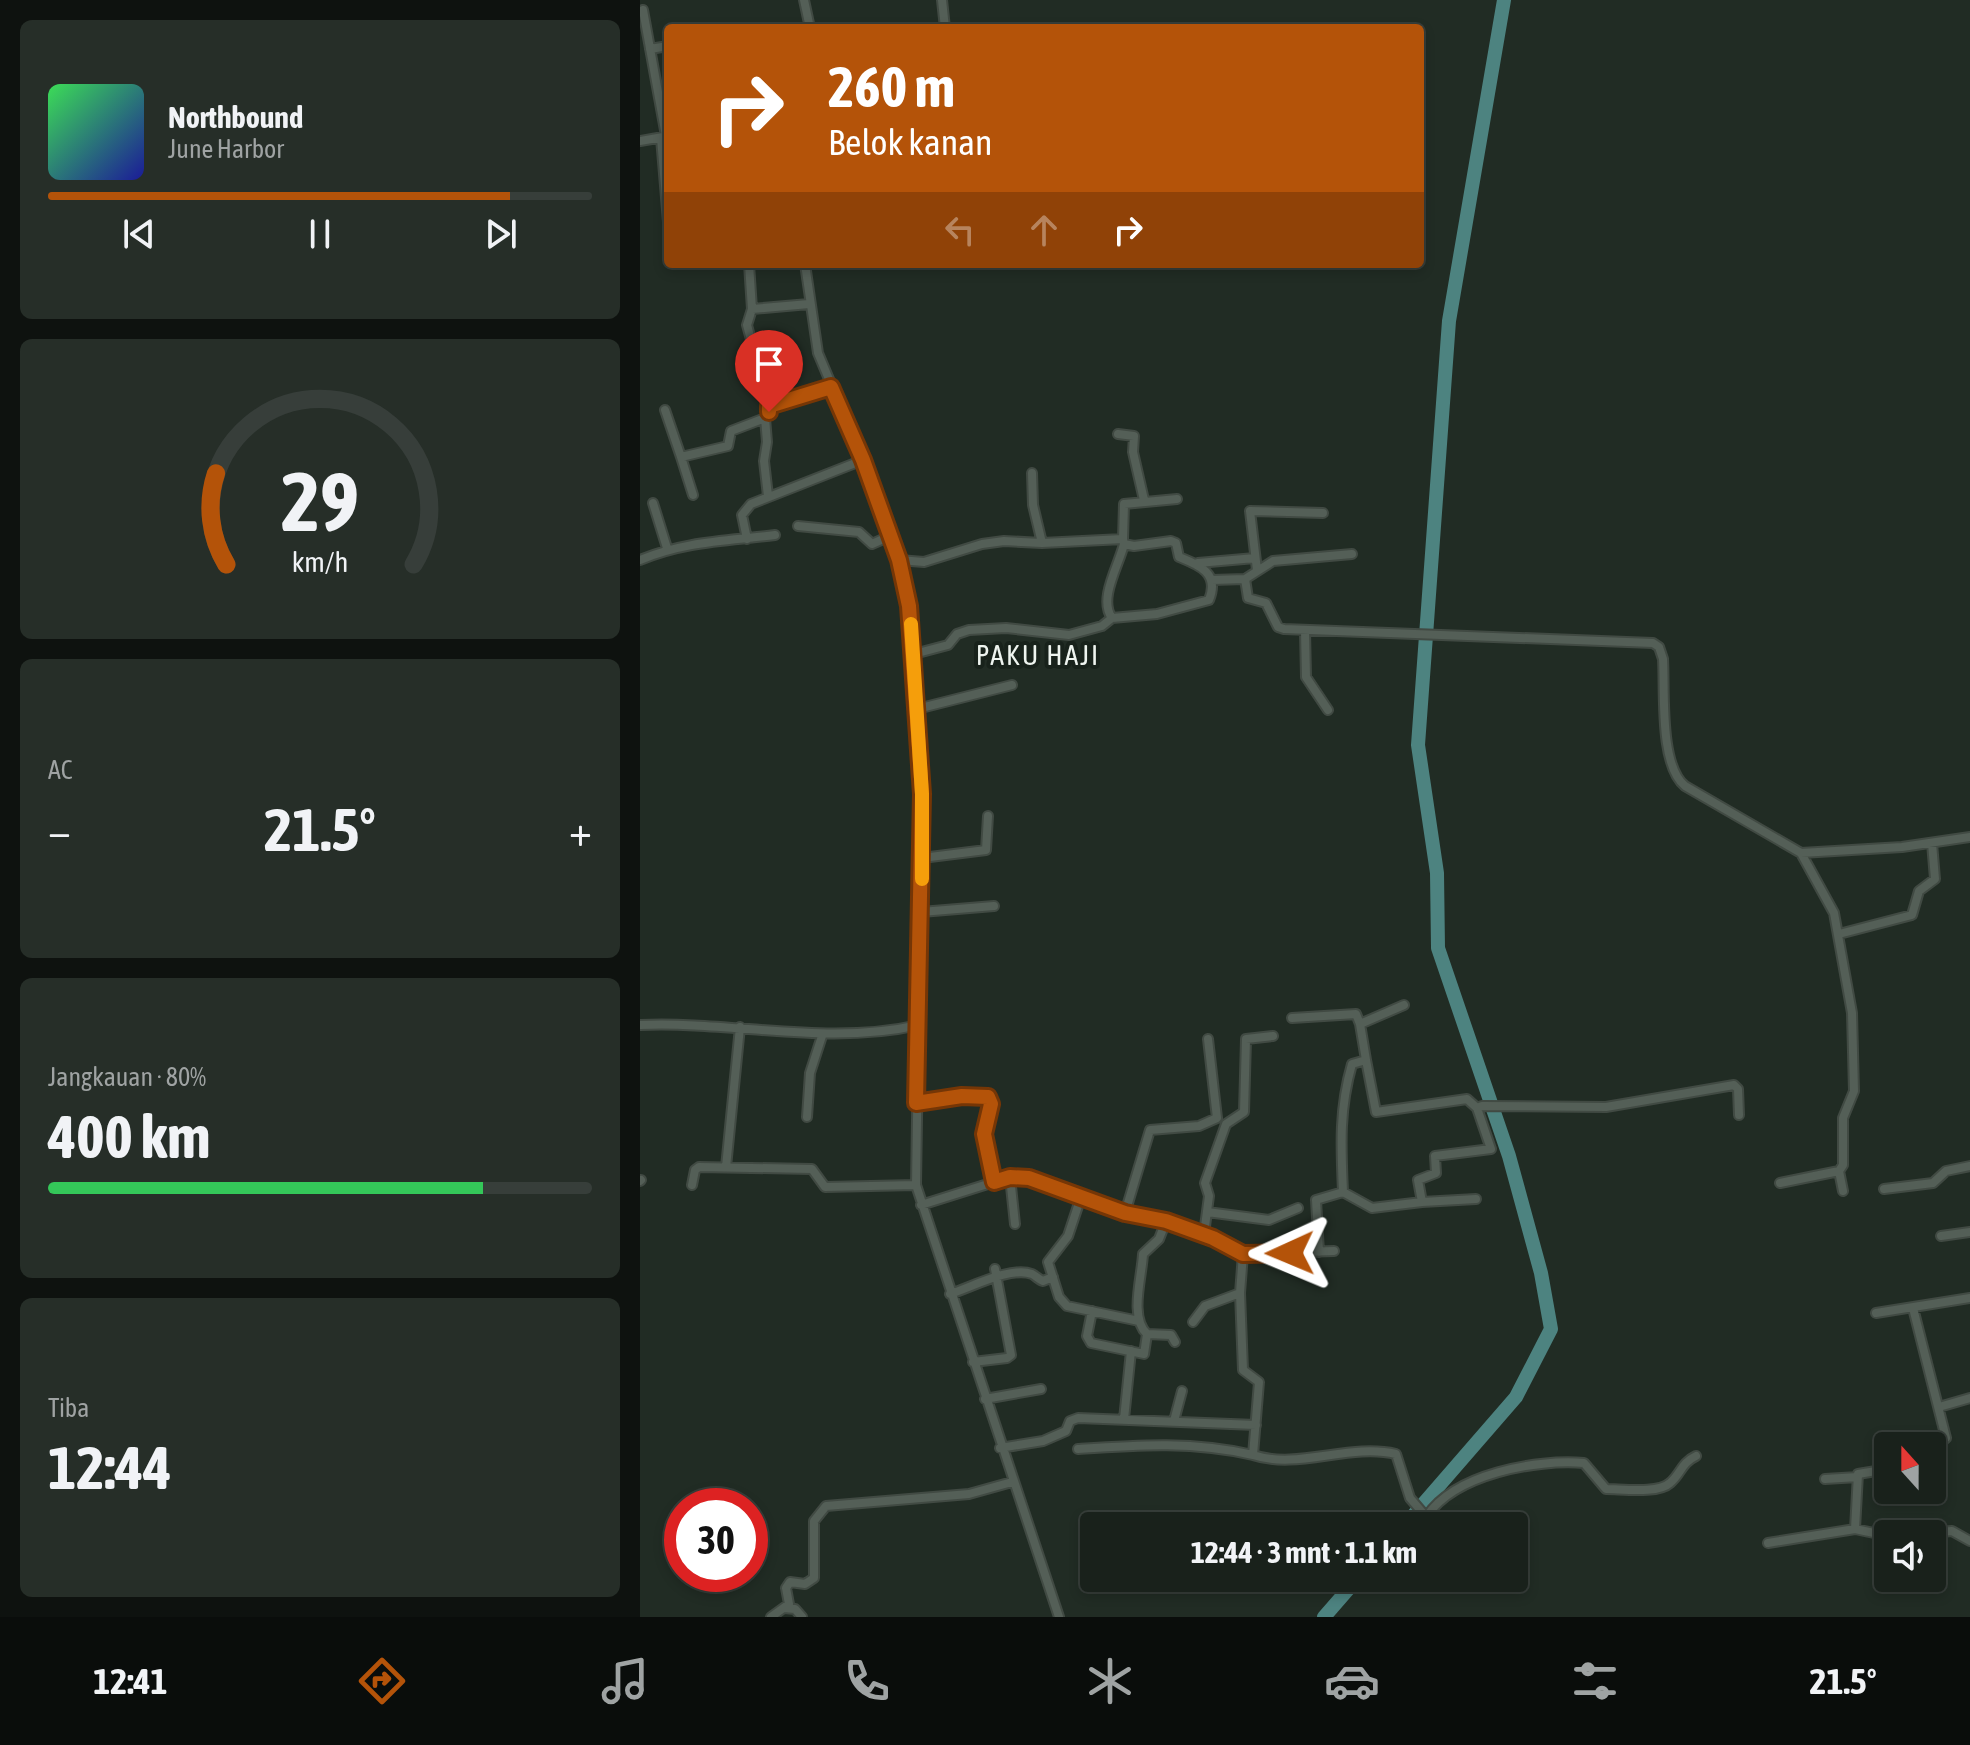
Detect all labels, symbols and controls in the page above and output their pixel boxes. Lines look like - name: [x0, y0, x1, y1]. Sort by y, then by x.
- text: 260 m: [828, 55, 955, 119]
- icon: right: [696, 56, 800, 160]
- text: Northbound: [168, 100, 303, 134]
- text: Belok kanan: [828, 121, 993, 163]
- text: June Harbor: [168, 134, 284, 164]
- icon: left: [938, 208, 982, 252]
- icon: ahead: [1022, 208, 1066, 252]
- icon: right: [1106, 208, 1150, 252]
- icon: previous: [117, 212, 161, 256]
- icon: pause: [298, 212, 342, 256]
- icon: next: [479, 212, 523, 256]
- pin: [735, 330, 803, 412]
- icon: arrive: [747, 342, 791, 386]
- text: 29: [281, 453, 359, 549]
- text: km/h: [292, 545, 348, 578]
- district label: PAKU HAJI: [976, 639, 1100, 671]
- text: AC: [48, 755, 72, 785]
- text: 21.5°: [264, 795, 376, 864]
- text: −: [48, 805, 71, 855]
- text: +: [569, 805, 592, 855]
- text: Jangkauan · 80%: [48, 1062, 206, 1092]
- text: 400 km: [48, 1102, 210, 1171]
- position arrow: [1248, 1211, 1332, 1295]
- text: Tiba: [48, 1393, 89, 1423]
- north arrow: [1874, 1432, 1946, 1504]
- map controls: [1874, 1432, 1946, 1592]
- text: 12:44: [48, 1433, 171, 1502]
- speed limit sign: 30: [664, 1488, 768, 1592]
- button: sound: [1874, 1520, 1946, 1592]
- text: 12:44 · 3 mnt · 1.1 km: [1191, 1535, 1417, 1569]
- icon: directions: [354, 1653, 410, 1709]
- icon: music: [597, 1653, 653, 1709]
- icon: phone: [839, 1653, 895, 1709]
- icon: climate: [1082, 1653, 1138, 1709]
- icon: car: [1324, 1653, 1380, 1709]
- icon: filters: [1567, 1653, 1623, 1709]
- text: 12:41: [93, 1660, 167, 1702]
- text: 21.5°: [1810, 1660, 1877, 1702]

